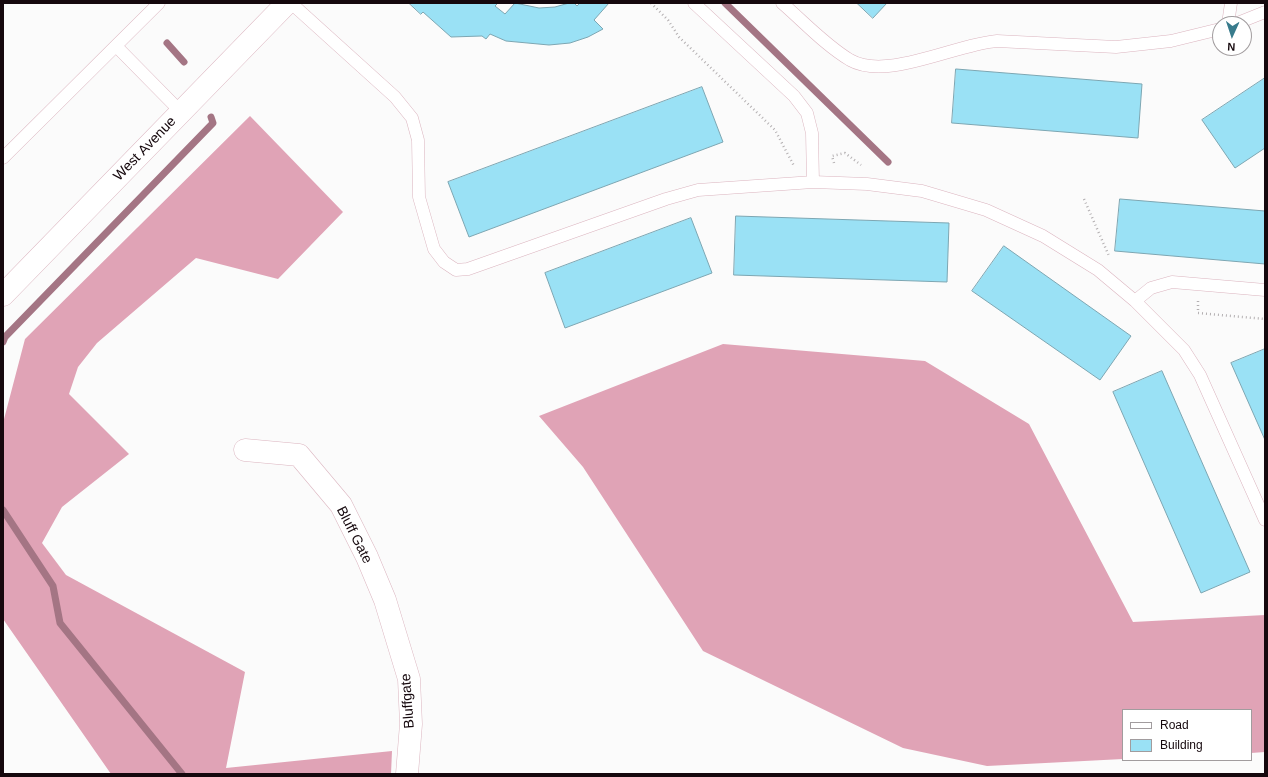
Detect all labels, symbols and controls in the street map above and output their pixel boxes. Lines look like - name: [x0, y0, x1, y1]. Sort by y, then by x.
- north arrow: [1212, 16, 1252, 56]
- text: N: [1227, 41, 1236, 53]
- street label: West Avenue: [110, 113, 180, 185]
- street label: Bluff Gate: [332, 504, 376, 566]
- street label: Bluffgate: [398, 673, 418, 729]
- legend: [1122, 709, 1252, 761]
- text: Road: [1160, 718, 1189, 732]
- text: Building: [1160, 738, 1203, 752]

